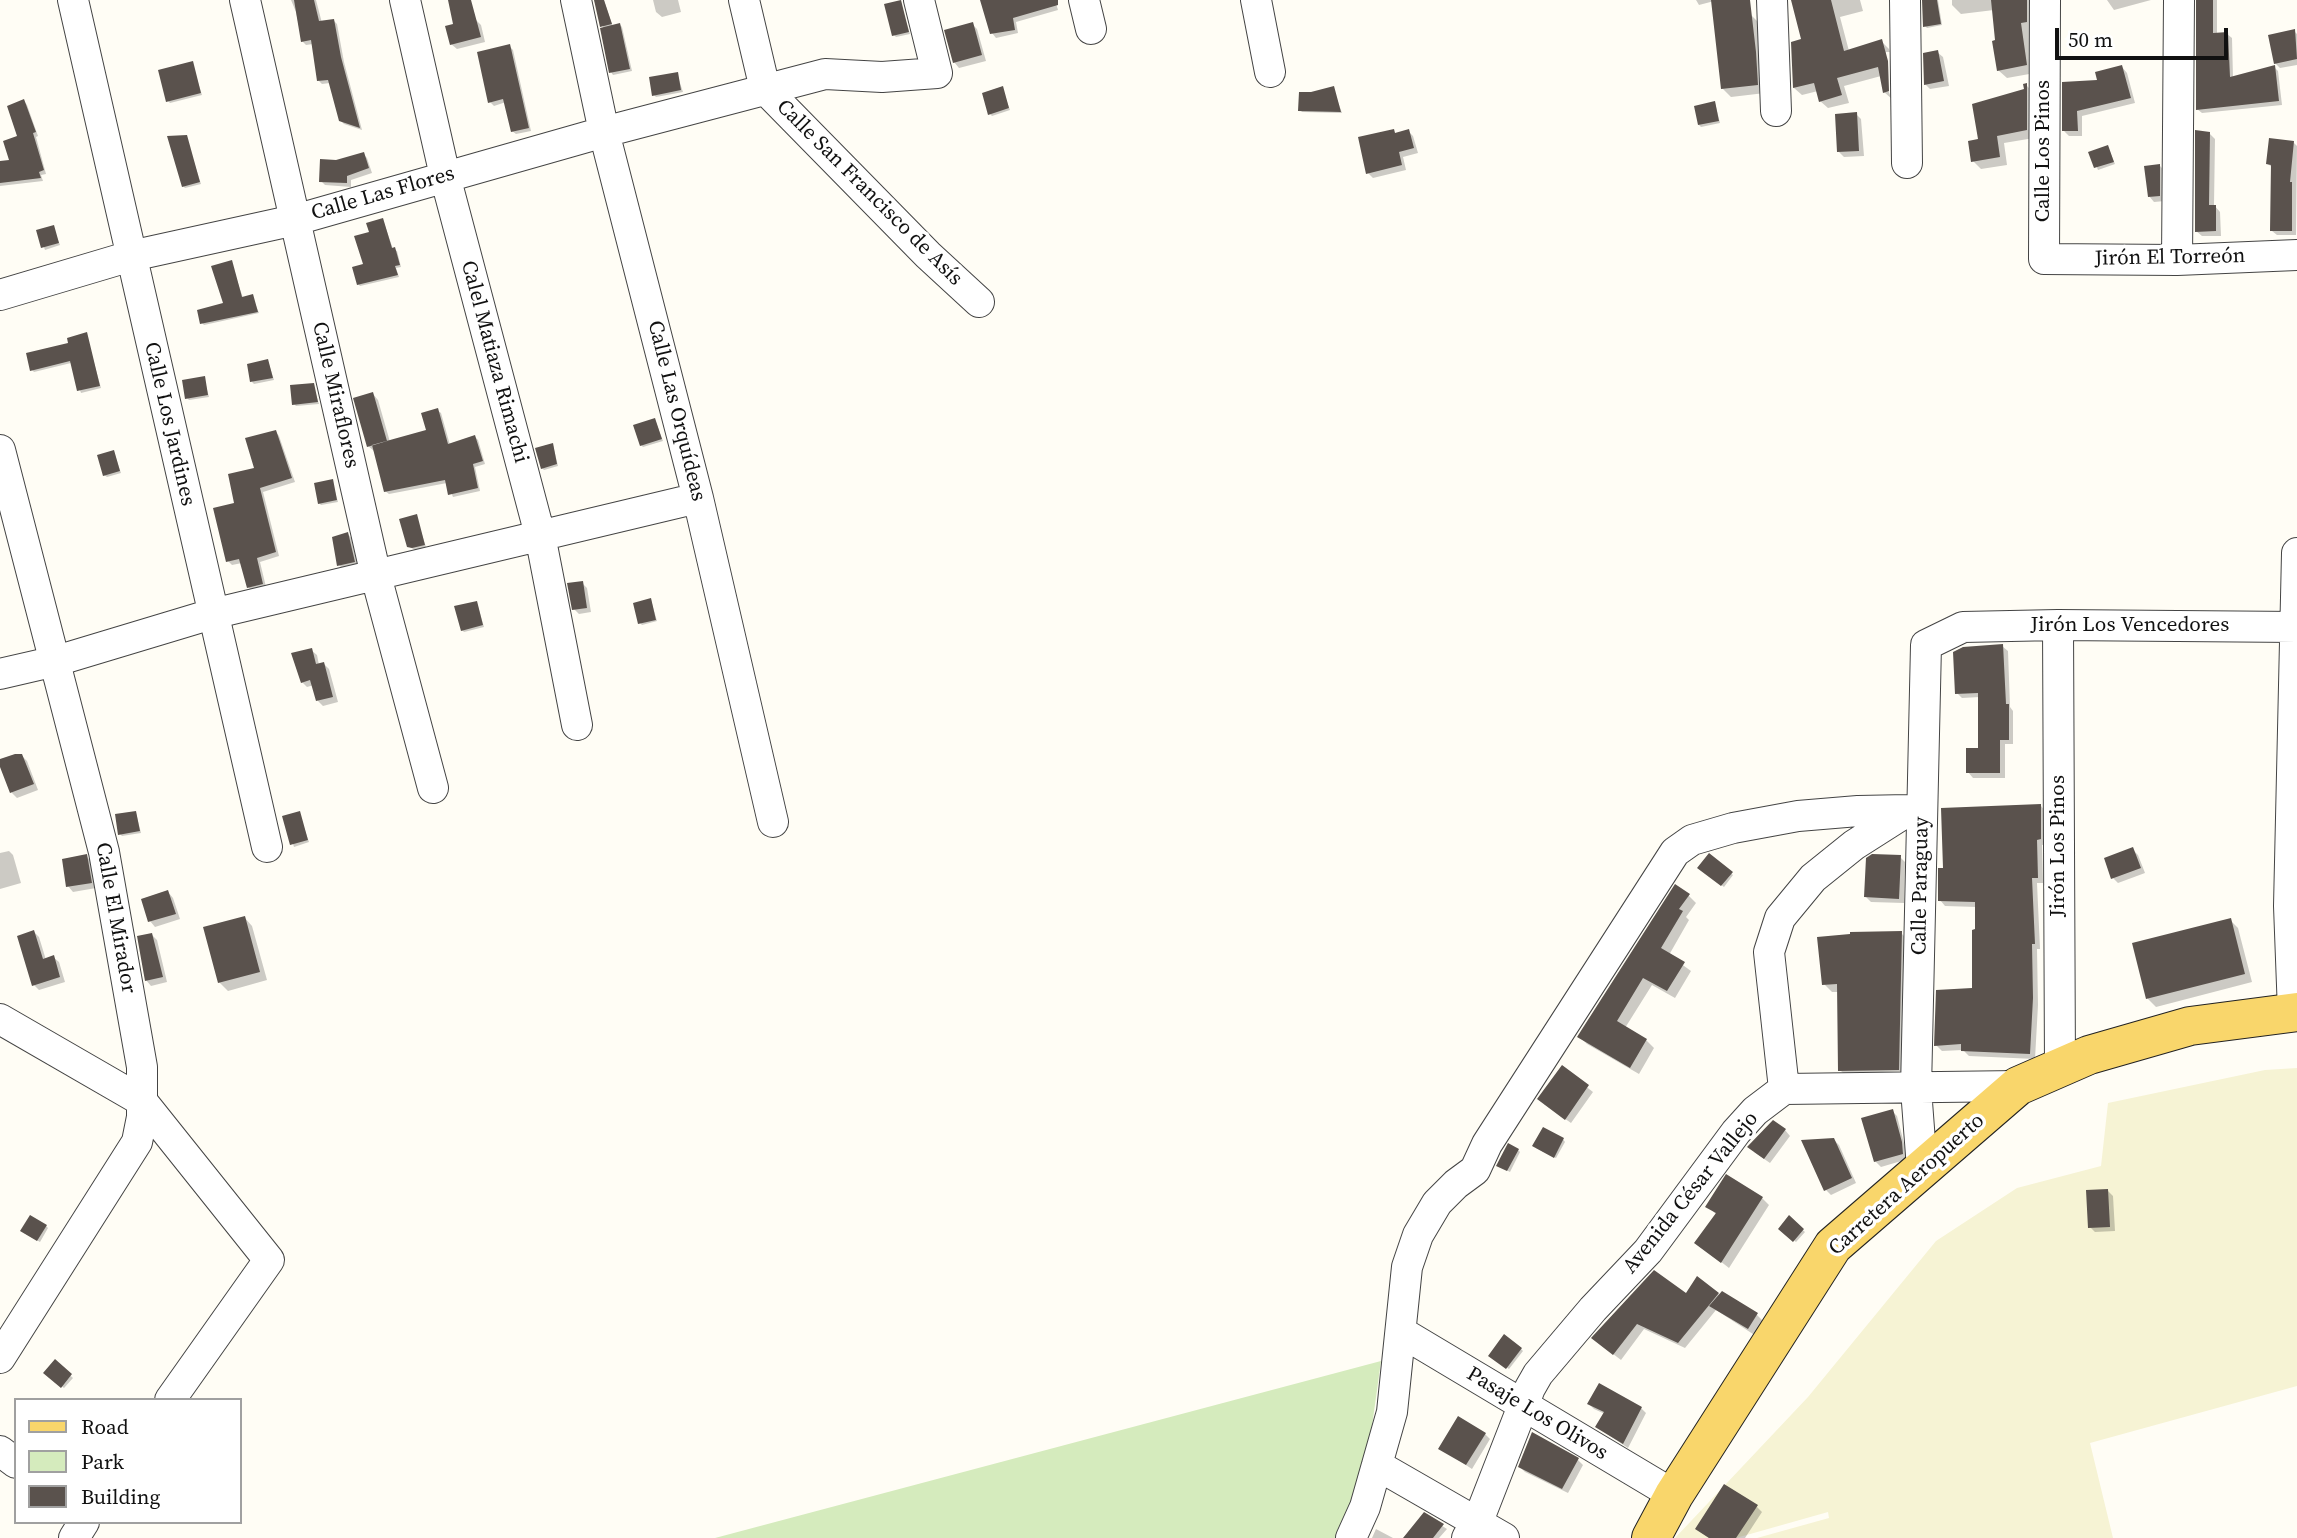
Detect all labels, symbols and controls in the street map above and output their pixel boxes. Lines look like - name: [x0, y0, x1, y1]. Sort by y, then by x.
- scale bar: [2059, 14, 2232, 58]
- text: 50 m: [2068, 25, 2113, 54]
- street label: Calle Los Pinos: [2031, 80, 2057, 222]
- street label: Calle San Francisco de Asís: [771, 95, 967, 291]
- street label: Calle Las Flores: [309, 162, 457, 226]
- street label: Jirón El Torreón: [2094, 244, 2246, 272]
- street label: Calel Matiaza Rimachi: [455, 258, 533, 466]
- street label: Calle Las Orquídeas: [641, 318, 711, 504]
- street label: Calle Miraflores: [306, 319, 364, 471]
- street label: Calle Los Jardines: [138, 340, 200, 508]
- street label: Jirón Los Vencedores: [2031, 613, 2229, 639]
- street label: Jirón Los Pinos: [2046, 775, 2072, 917]
- street label: Calle Paraguay: [1907, 817, 1935, 955]
- street label: Calle El Mirador: [89, 841, 141, 995]
- street label: Avenida César Vallejo: [1618, 1107, 1764, 1279]
- street label: Carretera Aeropuerto: [1824, 1109, 1990, 1261]
- street label: Pasaje Los Olivos: [1462, 1362, 1612, 1466]
- legend: [14, 1398, 242, 1524]
- text: Road: [81, 1412, 129, 1441]
- text: Park: [81, 1447, 124, 1476]
- text: Building: [81, 1482, 160, 1511]

